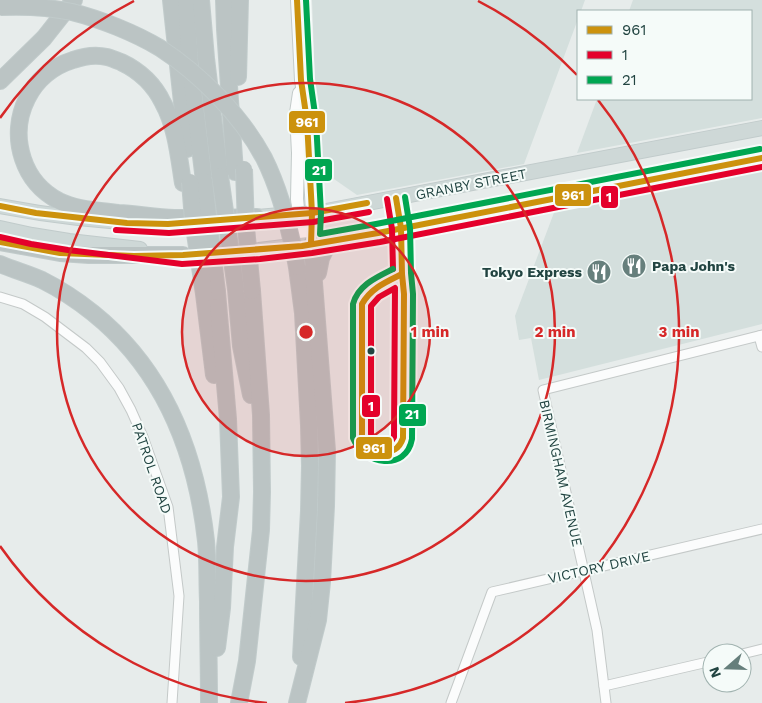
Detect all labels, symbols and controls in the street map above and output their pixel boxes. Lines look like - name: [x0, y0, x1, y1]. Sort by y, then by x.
- legend: [577, 10, 752, 100]
- text: 961: [622, 21, 646, 39]
- text: 1: [622, 46, 628, 64]
- text: 21: [622, 71, 637, 89]
- line badge: 961: [288, 110, 326, 134]
- text: 961: [295, 114, 319, 130]
- line badge: 21: [304, 158, 333, 182]
- text: 21: [312, 162, 326, 178]
- street label: GRANBY STREET: [414, 165, 528, 203]
- line badge: 961: [554, 183, 592, 207]
- line badge: 1: [600, 185, 619, 209]
- text: 961: [561, 187, 585, 203]
- text: 1: [606, 189, 612, 205]
- restaurant icon: Papa John's: [621, 253, 647, 279]
- place label: Papa John's: [652, 258, 736, 274]
- restaurant icon: Tokyo Express: [586, 259, 612, 285]
- place label: Tokyo Express: [482, 264, 583, 280]
- centre of rings: [297, 323, 315, 341]
- text: 1 min: [411, 323, 449, 341]
- text: 2 min: [534, 323, 576, 341]
- text: 3 min: [659, 323, 699, 341]
- unlabelled marker: [366, 346, 376, 356]
- line badge: 1: [361, 394, 381, 418]
- text: 1: [368, 398, 374, 414]
- street label: BIRMINGHAM AVENUE: [536, 398, 586, 548]
- line badge: 21: [398, 403, 427, 427]
- text: 21: [405, 406, 419, 422]
- street label: PATROL ROAD: [129, 420, 175, 516]
- line badge: 961: [355, 436, 393, 460]
- text: 961: [362, 440, 386, 456]
- street label: VICTORY DRIVE: [546, 547, 652, 587]
- north arrow: [702, 643, 752, 693]
- text: N: [705, 665, 724, 680]

